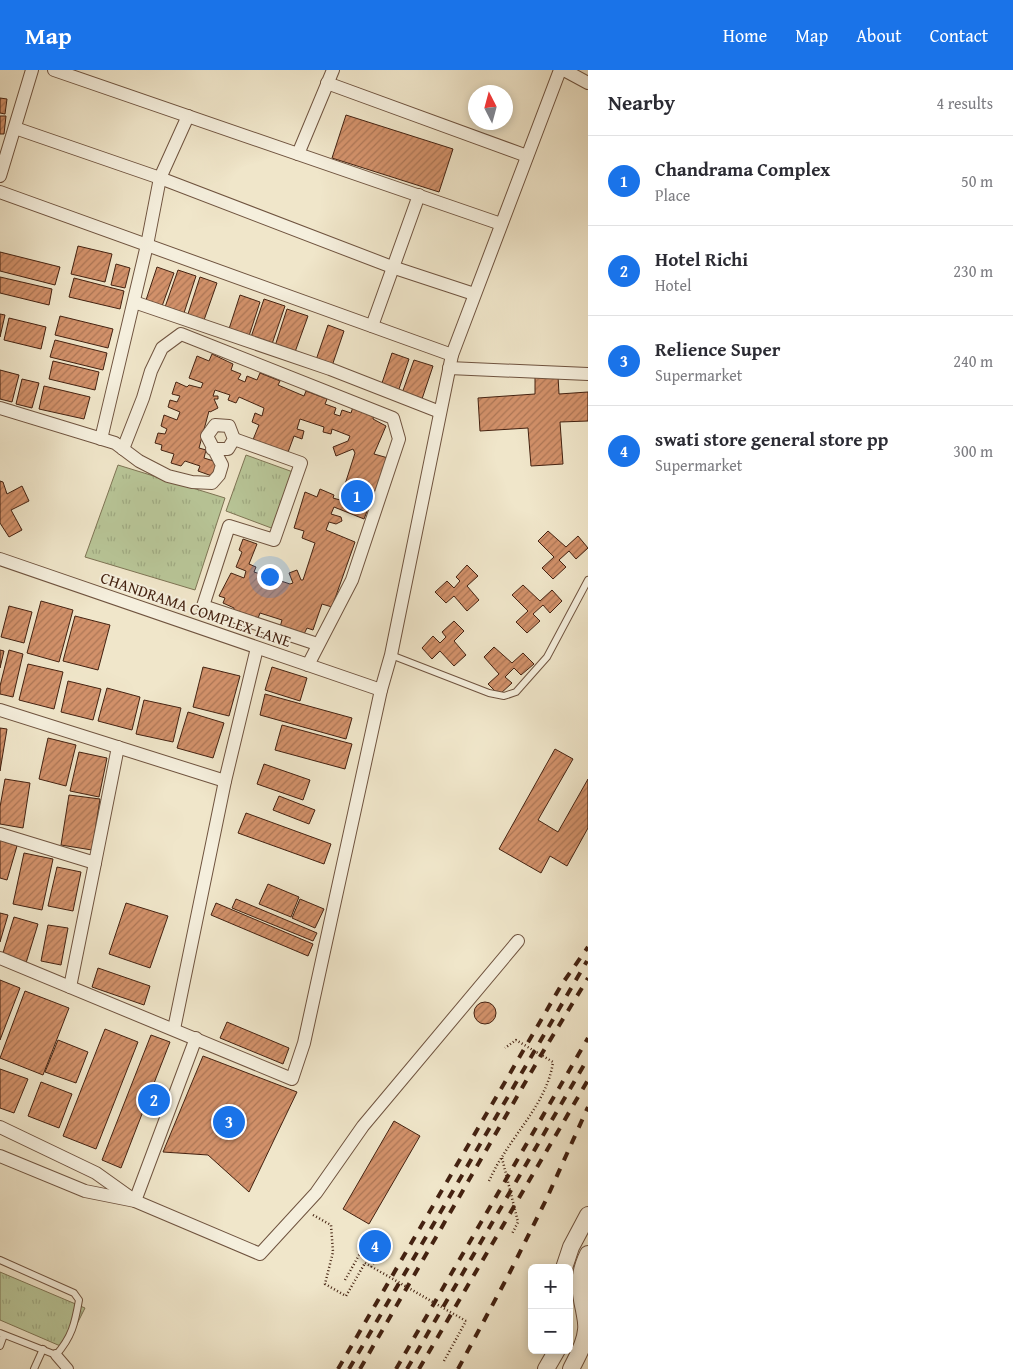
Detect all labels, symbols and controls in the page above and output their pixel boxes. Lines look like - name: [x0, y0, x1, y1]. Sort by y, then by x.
- text: Map: [25, 18, 72, 53]
- text: Home: [723, 22, 767, 49]
- text: Map: [795, 22, 828, 49]
- text: About: [856, 22, 902, 49]
- text: Contact: [930, 22, 988, 49]
- north arrow: [468, 85, 513, 130]
- text: Nearby: [608, 87, 675, 118]
- text: 4 results: [936, 91, 993, 115]
- text: Chandrama Complex: [655, 155, 830, 183]
- text: 1: [620, 169, 628, 193]
- text: 50 m: [961, 169, 993, 193]
- text: Place: [655, 183, 690, 207]
- text: Hotel Richi: [655, 245, 748, 273]
- text: 2: [620, 259, 628, 283]
- text: 230 m: [953, 259, 993, 283]
- text: Hotel: [655, 273, 691, 297]
- text: Relience Super: [655, 335, 780, 363]
- text: 3: [620, 349, 628, 373]
- text: 240 m: [953, 349, 993, 373]
- text: Supermarket: [655, 363, 742, 387]
- text: swati store general store pp: [655, 425, 888, 453]
- text: 4: [620, 439, 628, 463]
- text: 300 m: [953, 439, 993, 463]
- text: Supermarket: [655, 453, 742, 477]
- pin: 1: [341, 477, 373, 515]
- your location: [257, 564, 283, 590]
- street label: CHANDRAMA COMPLEX LANE: [98, 565, 294, 653]
- pin: 2: [138, 1081, 170, 1119]
- pin: 3: [213, 1103, 245, 1141]
- pin: 4: [359, 1227, 391, 1265]
- map controls: [528, 1264, 573, 1354]
- button: +: [528, 1264, 573, 1309]
- button: −: [528, 1309, 573, 1354]

